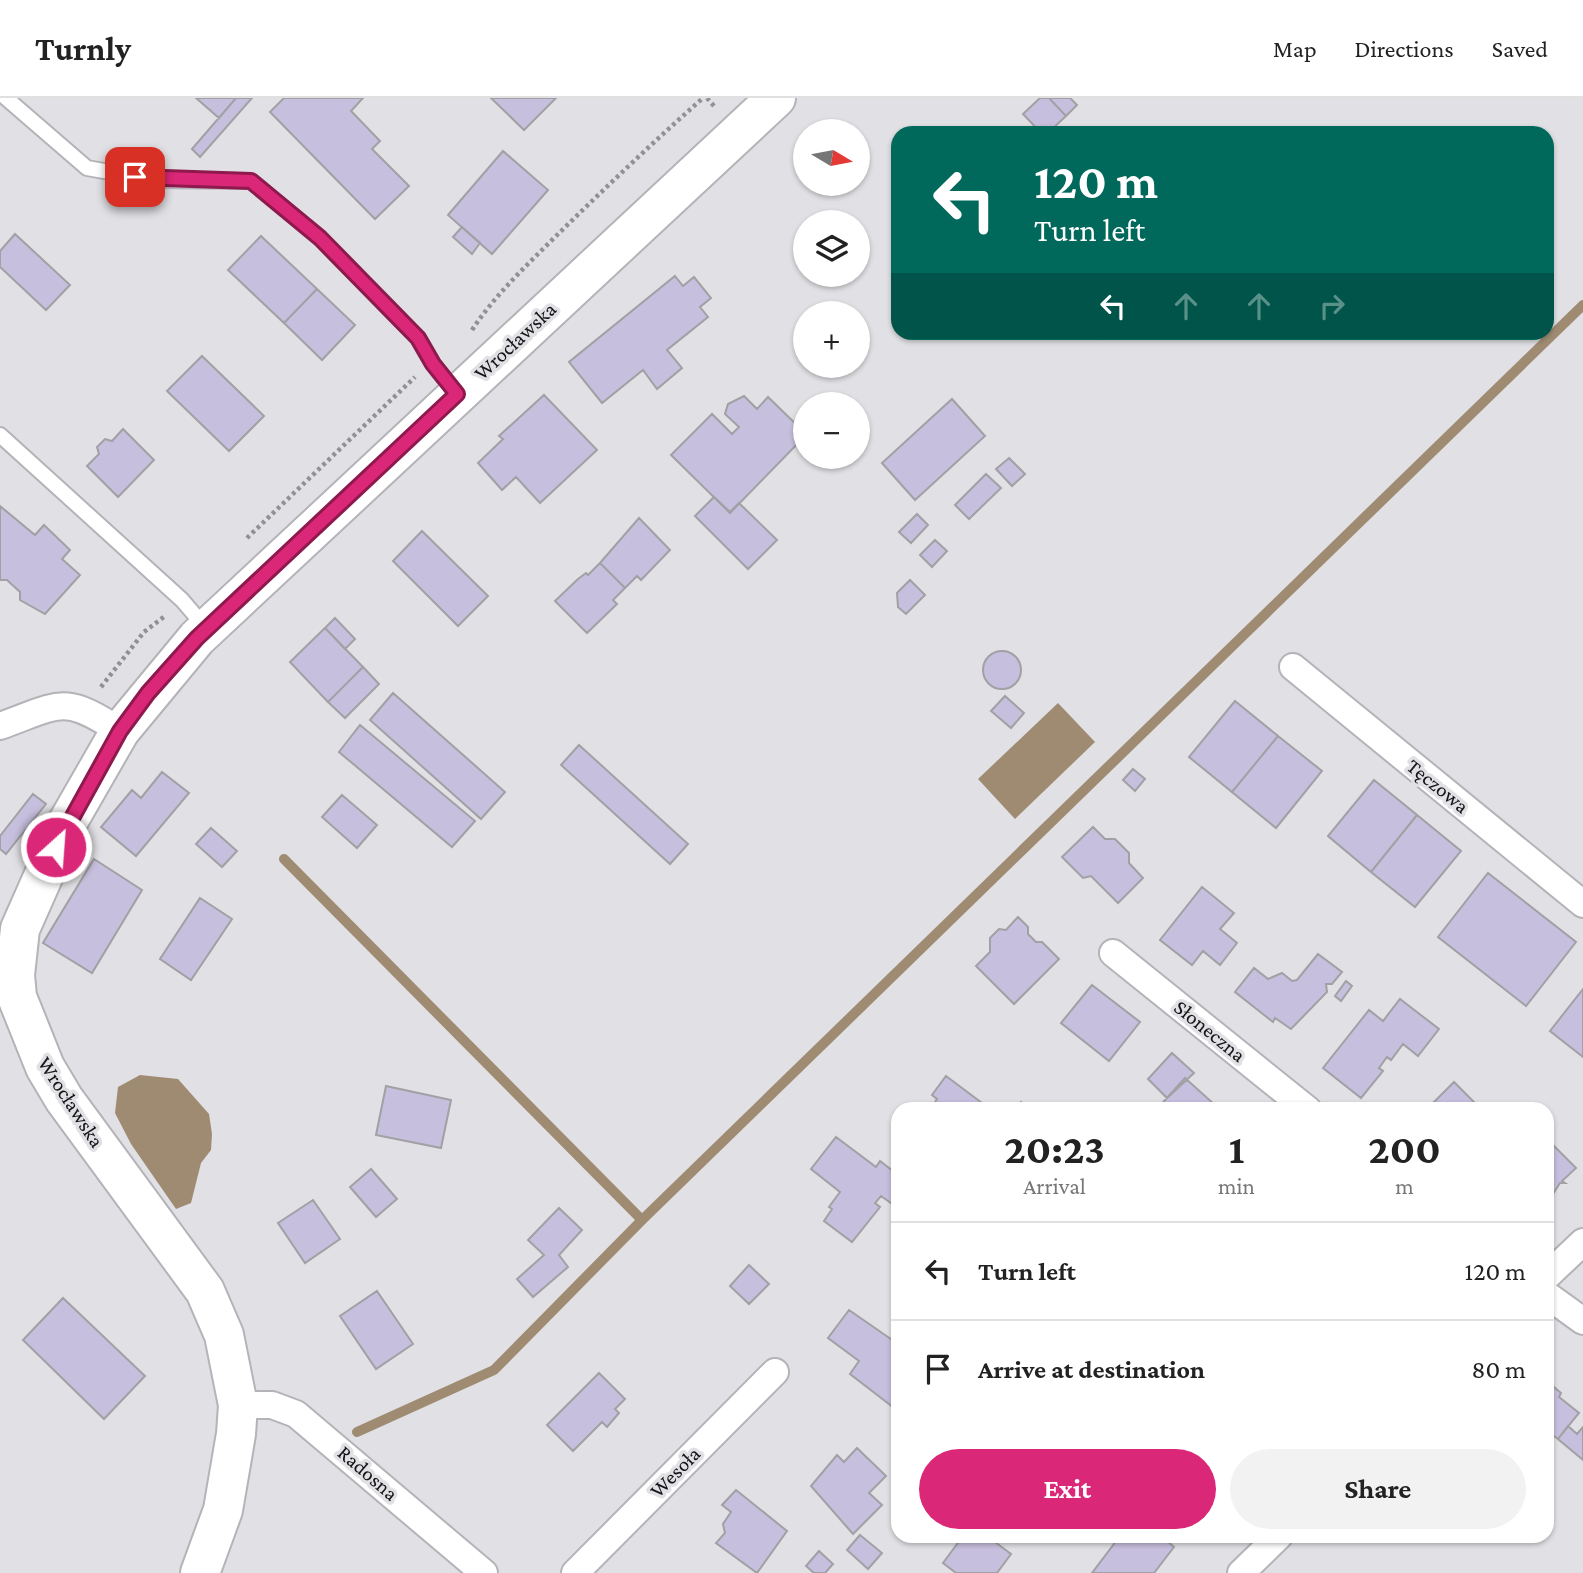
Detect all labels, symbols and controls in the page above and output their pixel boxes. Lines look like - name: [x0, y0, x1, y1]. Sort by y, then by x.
- text: Turnly: [35, 30, 131, 67]
- text: Map: [1273, 35, 1317, 62]
- text: Directions: [1355, 35, 1454, 62]
- text: Saved: [1492, 35, 1548, 62]
- north arrow: [793, 119, 870, 196]
- map controls: [793, 119, 870, 469]
- pin: [105, 147, 165, 207]
- icon: left: [919, 154, 1010, 245]
- text: 120 m: [1034, 154, 1158, 209]
- icon: arrive: [116, 158, 154, 196]
- button: layers: [793, 210, 870, 287]
- text: Turn left: [1034, 212, 1145, 248]
- icon: left: [1094, 287, 1132, 325]
- icon: ahead: [1167, 287, 1205, 325]
- icon: ahead: [1240, 287, 1278, 325]
- icon: right: [1313, 287, 1351, 325]
- street label: Wrocławska: [469, 297, 561, 385]
- button: +: [793, 301, 870, 378]
- button: −: [793, 392, 870, 469]
- street label: Tęczowa: [1402, 754, 1474, 818]
- position arrow: [19, 810, 93, 884]
- street label: Słoneczna: [1169, 995, 1251, 1067]
- street label: Wrocławska: [33, 1052, 109, 1152]
- text: 20:23: [1004, 1125, 1105, 1172]
- text: 1: [1229, 1125, 1244, 1172]
- text: 200: [1368, 1125, 1441, 1172]
- text: Arrival: [1023, 1173, 1086, 1199]
- text: min: [1218, 1173, 1255, 1199]
- text: m: [1395, 1173, 1414, 1199]
- icon: left: [919, 1252, 957, 1290]
- text: Turn left: [978, 1257, 1076, 1286]
- text: 120 m: [1465, 1257, 1526, 1286]
- icon: arrive: [919, 1350, 957, 1388]
- text: Arrive at destination: [978, 1355, 1205, 1384]
- text: 80 m: [1472, 1355, 1526, 1384]
- street label: Radosna: [333, 1440, 403, 1506]
- street label: Wesoła: [645, 1442, 705, 1502]
- button: Exit: [919, 1449, 1216, 1529]
- button: Share: [1230, 1449, 1526, 1529]

